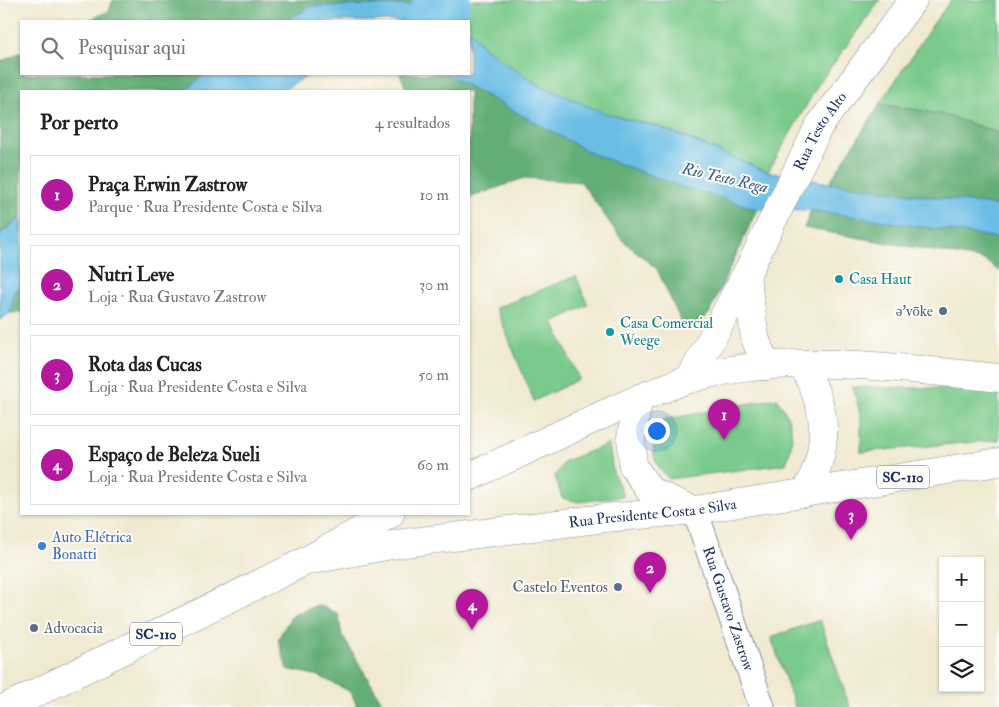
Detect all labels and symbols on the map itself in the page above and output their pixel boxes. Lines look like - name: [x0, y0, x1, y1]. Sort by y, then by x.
- street label: Rua Testo Alto: [789, 88, 851, 174]
- water label: Rio Testo Rega: [679, 158, 770, 198]
- place label: Casa Haut: [849, 270, 912, 289]
- marker: Casa Haut: [833, 273, 845, 285]
- place label: ǝ'vōke: [896, 302, 933, 321]
- marker: ǝ'vōke: [937, 305, 949, 317]
- place label: Casa Comercial Weege: [619, 314, 713, 350]
- marker: Casa Comercial Weege: [604, 326, 616, 338]
- pin: 1: [708, 399, 740, 440]
- your location: [644, 418, 670, 444]
- road number: SC-110: [877, 466, 929, 488]
- street label: Rua Presidente Costa e Silva: [568, 494, 739, 532]
- pin: 3: [835, 499, 867, 540]
- place label: Auto Elétrica Bonatti: [51, 528, 133, 564]
- marker: Auto Elétrica Bonatti: [36, 540, 48, 552]
- street label: Rua Gustavo Zastrow: [699, 544, 759, 674]
- pin: 2: [634, 552, 666, 593]
- place label: Castelo Eventos: [513, 578, 608, 597]
- marker: Castelo Eventos: [612, 581, 624, 593]
- pin: 4: [456, 589, 488, 630]
- place label: Advocacia: [43, 619, 104, 638]
- marker: Advocacia: [28, 622, 40, 634]
- road number: SC-110: [130, 622, 182, 646]

